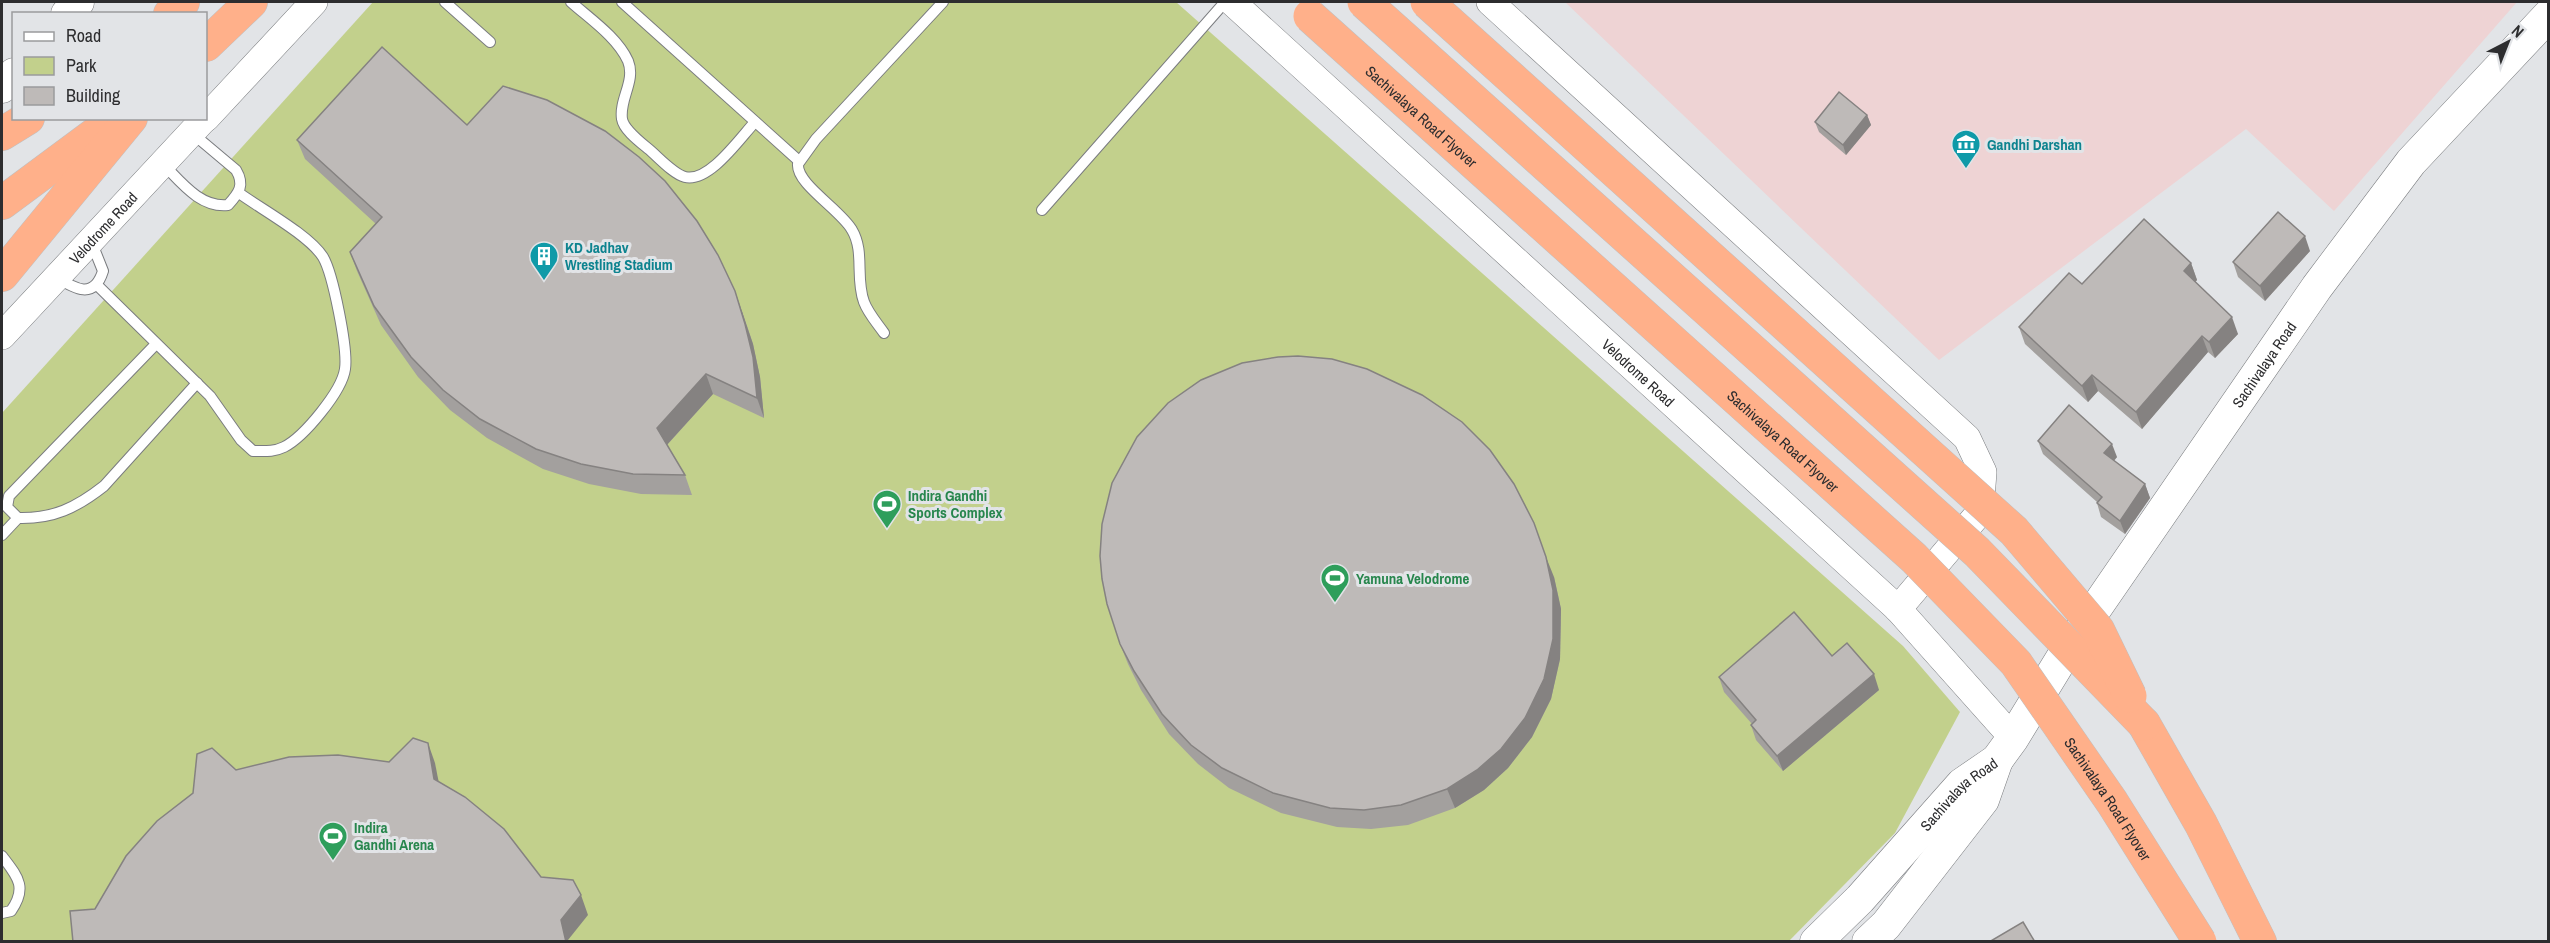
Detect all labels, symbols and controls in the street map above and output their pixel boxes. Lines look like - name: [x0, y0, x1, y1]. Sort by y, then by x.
- legend: [12, 12, 207, 120]
- north arrow: [2478, 12, 2538, 72]
- text: N: [2507, 20, 2529, 42]
- text: Road: [66, 23, 101, 48]
- text: Park: [66, 53, 97, 78]
- street label: Sachivalaya Road Flyover: [1361, 60, 1482, 172]
- text: Building: [66, 83, 121, 108]
- museum icon: Gandhi Darshan: [1950, 128, 1982, 170]
- place label: Gandhi Darshan: [1987, 134, 2082, 155]
- street label: Velodrome Road: [64, 187, 142, 268]
- place label: KD Jadhav Wrestling Stadium: [565, 237, 673, 275]
- building icon: KD Jadhav Wrestling Stadium: [528, 240, 560, 282]
- street label: Sachivalaya Road: [2227, 317, 2301, 411]
- street label: Velodrome Road: [1598, 334, 1679, 411]
- street label: Sachivalaya Road Flyover: [1723, 385, 1844, 497]
- place label: Indira Gandhi Sports Complex: [908, 485, 1002, 523]
- sports icon: Indira Gandhi Sports Complex: [871, 488, 903, 530]
- sports icon: Yamuna Velodrome: [1319, 562, 1351, 604]
- place label: Yamuna Velodrome: [1356, 568, 1469, 589]
- street label: Sachivalaya Road Flyover: [2060, 733, 2157, 864]
- street label: Sachivalaya Road: [1915, 752, 2002, 835]
- place label: Indira Gandhi Arena: [354, 817, 434, 855]
- sports icon: Indira Gandhi Arena: [317, 820, 349, 862]

